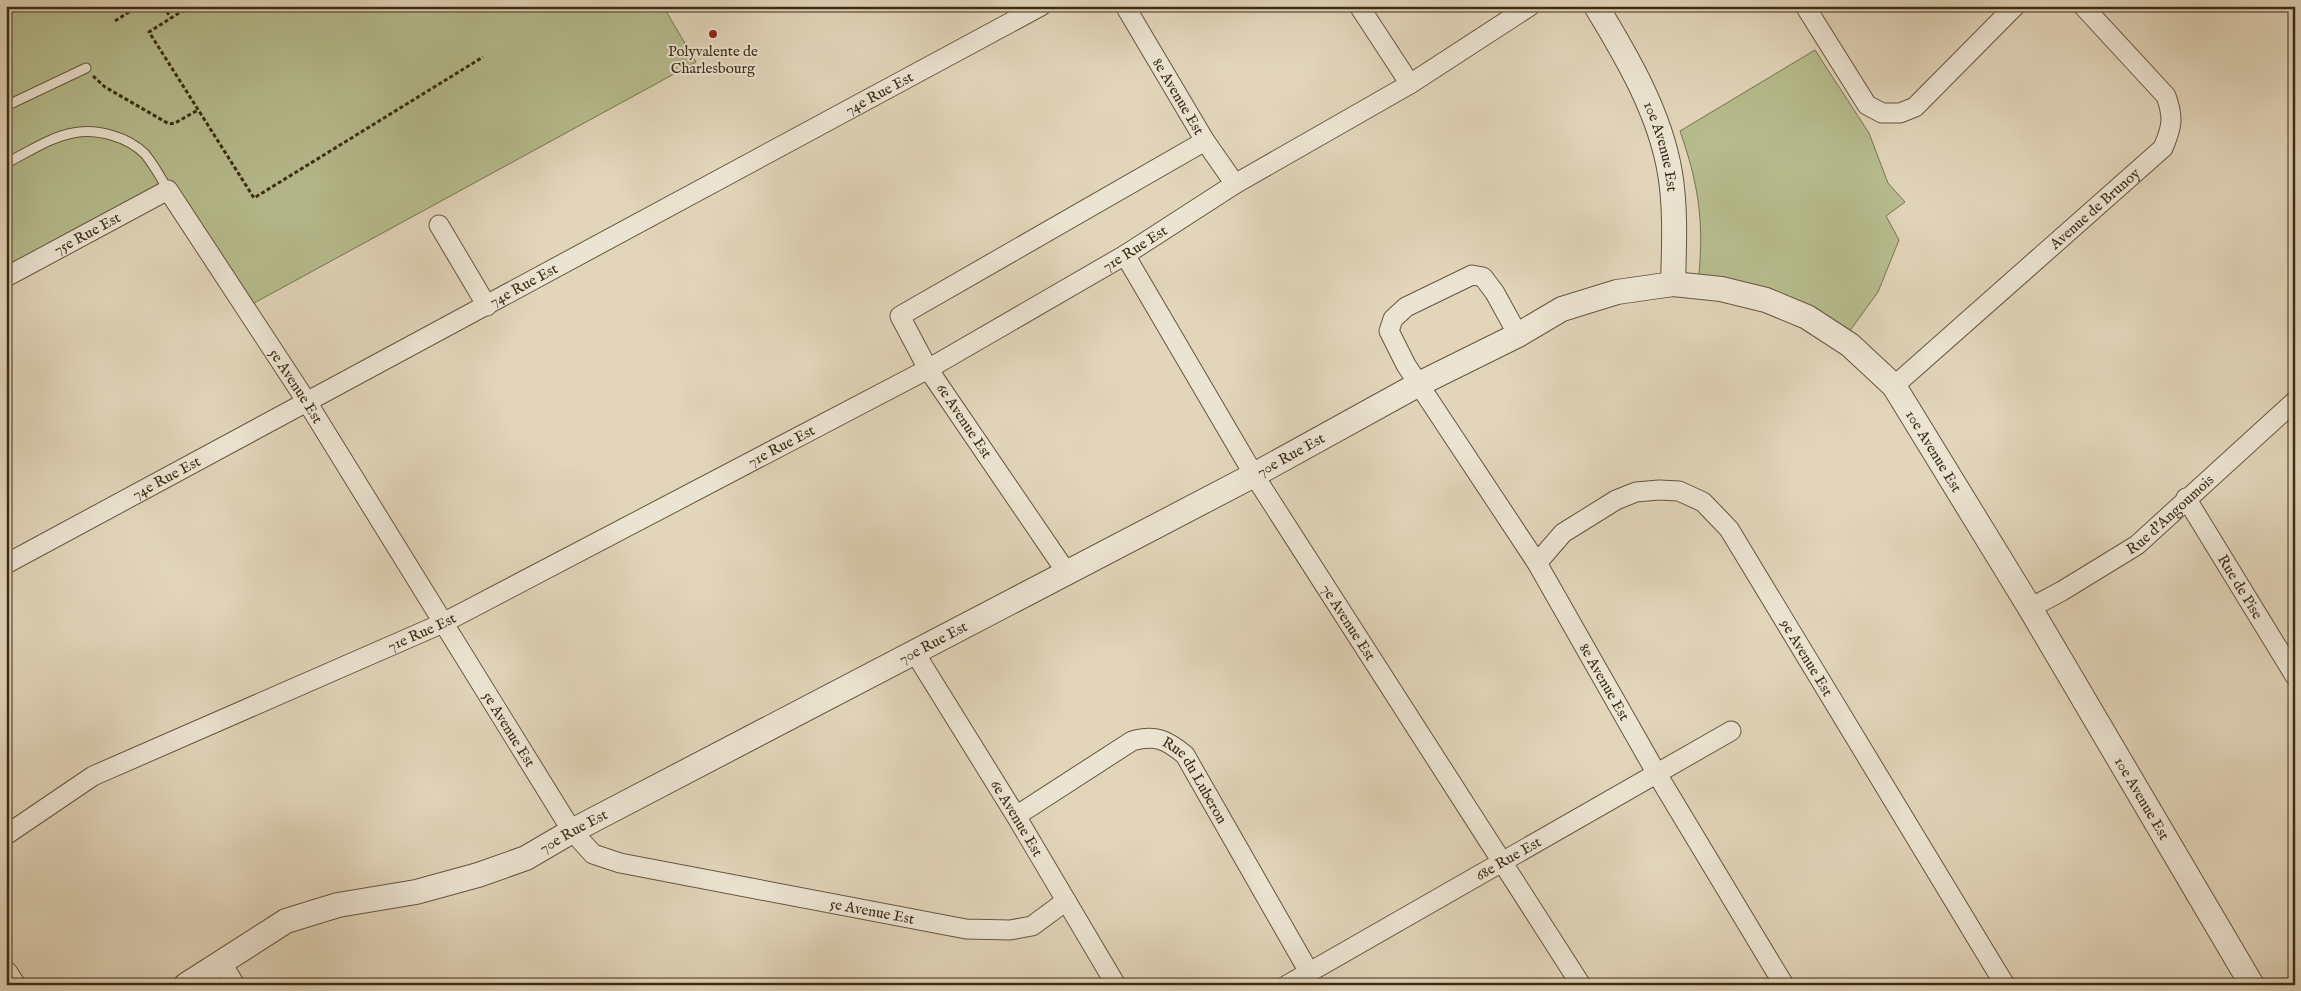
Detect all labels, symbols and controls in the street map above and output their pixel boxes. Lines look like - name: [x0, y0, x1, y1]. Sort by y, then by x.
- marker: Polyvalente de Charlesbourg: [707, 28, 719, 40]
- place label: Polyvalente de Charlesbourg: [668, 42, 758, 78]
- street label: 8e Avenue Est: [1148, 54, 1209, 138]
- street label: 74e Rue Est: [842, 67, 917, 119]
- street label: 10e Avenue Est: [1639, 98, 1682, 193]
- street label: Avenue de Brunoy: [2045, 163, 2144, 254]
- street label: 75e Rue Est: [50, 208, 124, 259]
- street label: 71e Rue Est: [1099, 221, 1171, 276]
- street label: 74e Rue Est: [486, 259, 561, 311]
- street label: 5e Avenue Est: [265, 345, 327, 427]
- street label: 6e Avenue Est: [932, 380, 996, 462]
- street label: 10e Avenue Est: [1901, 406, 1966, 496]
- street label: 71e Rue Est: [745, 420, 818, 471]
- street label: 70e Rue Est: [1253, 428, 1328, 481]
- street label: 74e Rue Est: [129, 452, 204, 504]
- street label: Rue d'Angoumois: [2123, 470, 2218, 559]
- street label: Rue de Pise: [2213, 551, 2267, 623]
- street label: 7e Avenue Est: [1317, 580, 1380, 664]
- street label: 71e Rue Est: [385, 608, 459, 656]
- street label: 9e Avenue Est: [1776, 615, 1837, 700]
- street label: 70e Rue Est: [896, 617, 971, 668]
- street label: 8e Avenue Est: [1575, 640, 1634, 724]
- street label: 5e Avenue Est: [479, 688, 540, 771]
- street label: Rue du Luberon: [1159, 732, 1232, 827]
- street label: 10e Avenue Est: [2110, 754, 2174, 843]
- street label: 6e Avenue Est: [986, 776, 1047, 860]
- street label: 70e Rue Est: [536, 805, 611, 857]
- street label: 68e Rue Est: [1472, 832, 1545, 885]
- street label: 5e Avenue Est: [828, 894, 916, 928]

